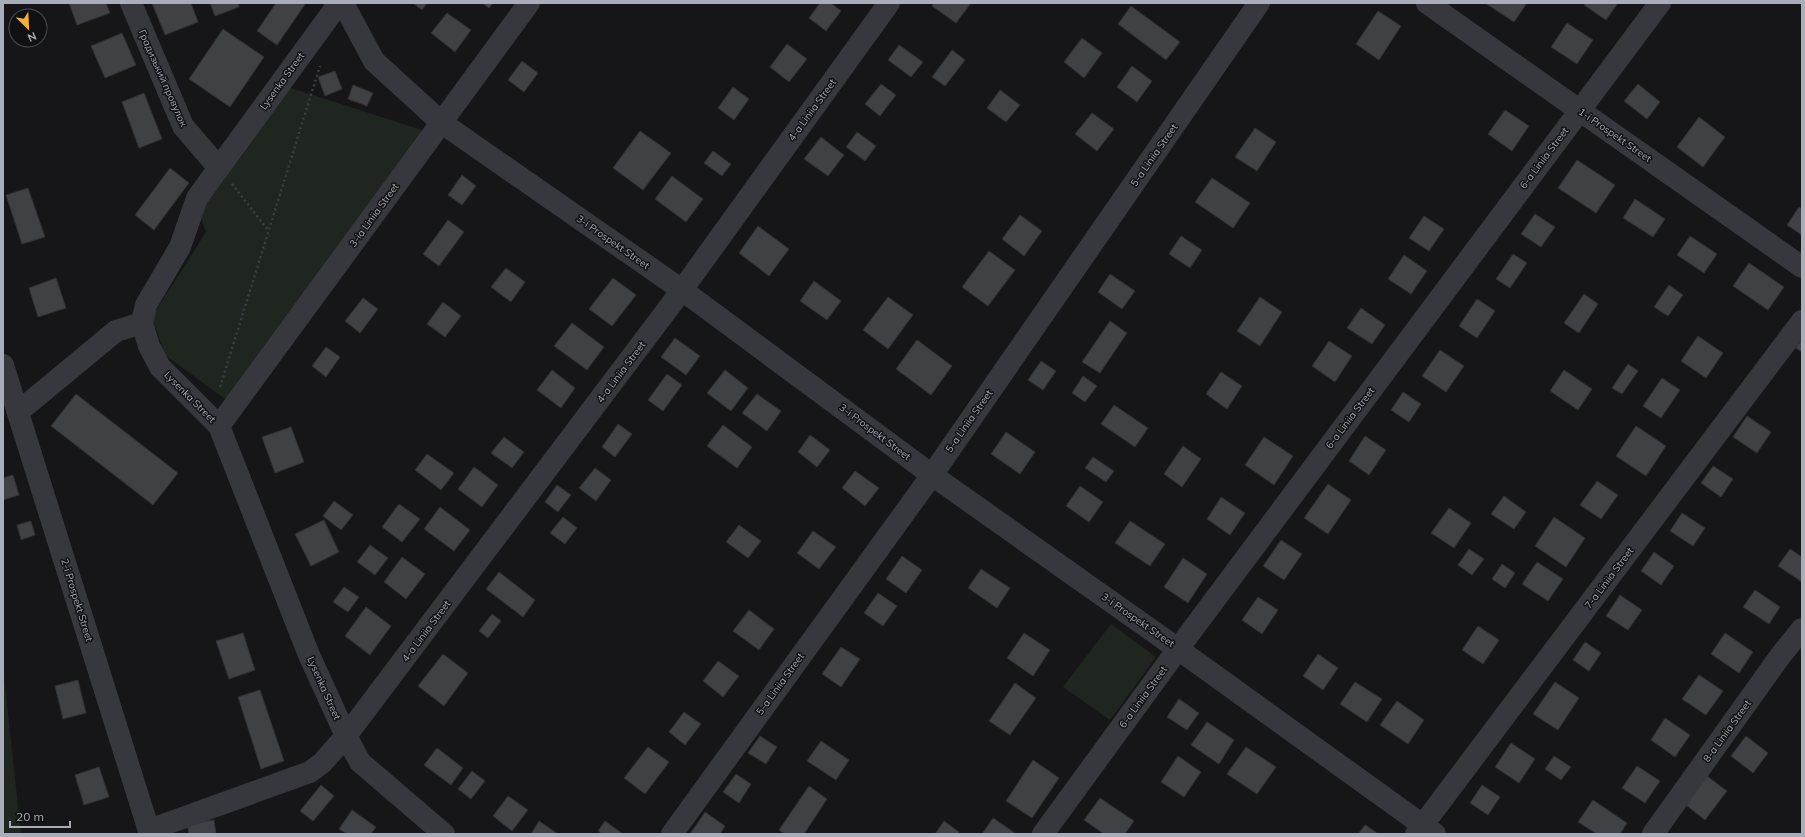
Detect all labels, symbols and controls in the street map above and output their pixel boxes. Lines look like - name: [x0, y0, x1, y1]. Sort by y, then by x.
- north arrow: [8, 8, 48, 48]
- street label: Градизький провулок: [136, 27, 191, 129]
- text: N: [25, 29, 39, 45]
- street label: Lysenka Street: [257, 49, 307, 112]
- street label: 4-a Liniia Street: [785, 76, 839, 144]
- street label: 1-i Prospekt Street: [1576, 105, 1654, 165]
- street label: 5-a Liniia Street: [1128, 121, 1181, 189]
- street label: 6-a Liniia Street: [1517, 124, 1572, 191]
- street label: 3-ia Liniia Street: [346, 180, 402, 250]
- street label: 3-i Prospekt Street: [574, 212, 652, 272]
- street label: 4-a Liniia Street: [594, 338, 649, 405]
- street label: Lysenka Street: [161, 368, 219, 426]
- street label: 6-a Liniia Street: [1323, 384, 1378, 451]
- street label: 5-a Liniia Street: [943, 387, 996, 455]
- street label: 3-i Prospekt Street: [837, 401, 914, 463]
- street label: 7-a Liniia Street: [1582, 544, 1637, 611]
- street label: 2-i Prospekt Street: [58, 557, 96, 644]
- street label: 3-i Prospekt Street: [1099, 590, 1177, 650]
- street label: 4-a Liniia Street: [399, 597, 454, 664]
- street label: 5-a Liniia Street: [753, 650, 807, 718]
- street label: Lysenka Street: [304, 654, 344, 722]
- street label: 6-a Liniia Street: [1116, 663, 1170, 731]
- street label: 8-a Liniia Street: [1700, 697, 1754, 765]
- scale bar: [10, 803, 70, 829]
- text: 20 m: [16, 809, 44, 824]

